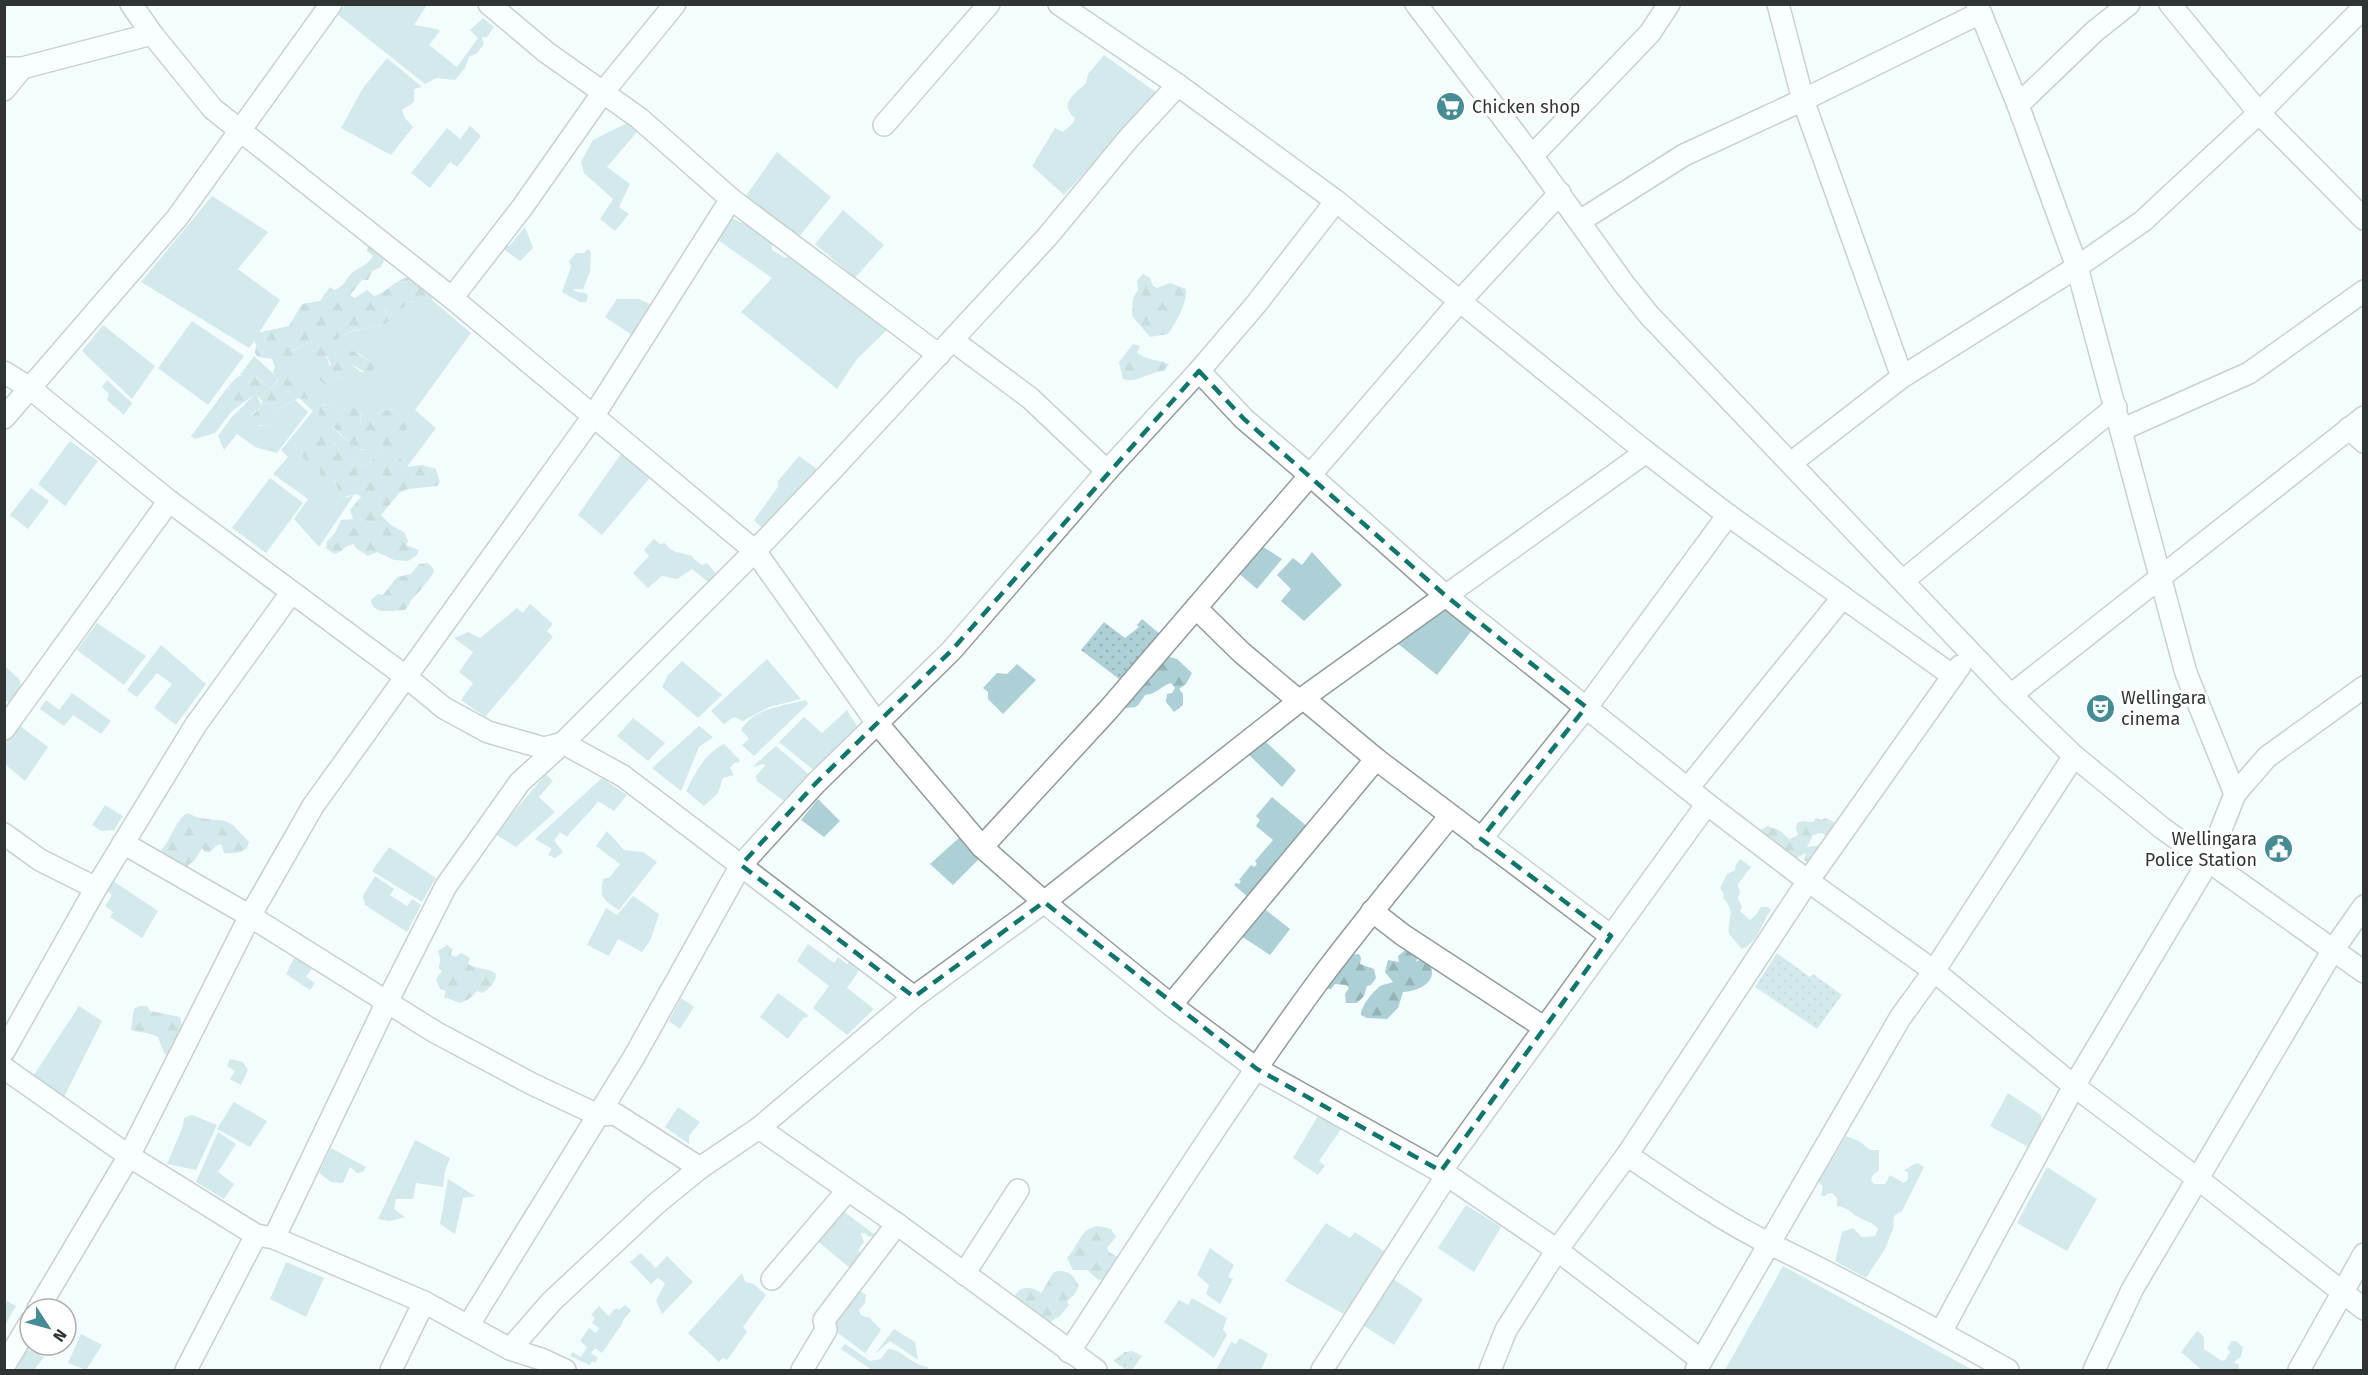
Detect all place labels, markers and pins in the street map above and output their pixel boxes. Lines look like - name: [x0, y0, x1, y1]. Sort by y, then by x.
- supermarket icon: Chicken shop: [1435, 91, 1467, 123]
- place label: Chicken shop: [1472, 96, 1580, 118]
- place label: Wellingara cinema: [2121, 687, 2207, 730]
- theatre icon: Wellingara cinema: [2084, 692, 2116, 724]
- place label: Wellingara Police Station: [2145, 828, 2257, 871]
- public building icon: Wellingara Police Station: [2262, 833, 2294, 865]

